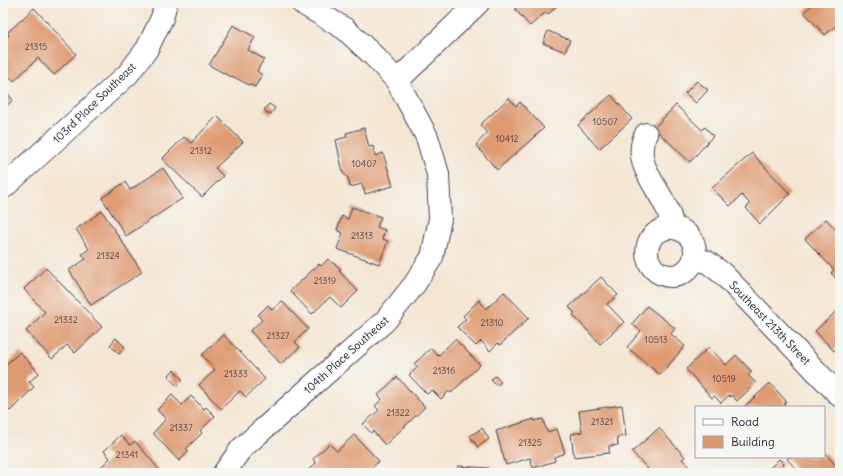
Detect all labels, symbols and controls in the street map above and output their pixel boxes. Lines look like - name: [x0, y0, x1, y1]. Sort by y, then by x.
- house number: 21315: [25, 41, 47, 52]
- street label: 103rd Place Southeast: [49, 59, 139, 146]
- house number: 10507: [593, 116, 618, 127]
- house number: 10412: [495, 133, 519, 144]
- house number: 21312: [190, 145, 212, 156]
- house number: 10407: [352, 158, 377, 169]
- house number: 21313: [351, 230, 373, 241]
- house number: 21324: [96, 250, 120, 261]
- house number: 21319: [314, 275, 336, 286]
- street label: Southeast 213th Street: [726, 278, 814, 368]
- street label: 104th Place Southeast: [301, 313, 392, 397]
- house number: 21332: [54, 314, 78, 325]
- house number: 21310: [480, 317, 504, 328]
- house number: 21327: [267, 330, 290, 341]
- house number: 10513: [644, 334, 668, 345]
- house number: 21316: [433, 365, 455, 376]
- house number: 21333: [224, 368, 248, 379]
- house number: 10519: [712, 373, 736, 384]
- legend: [695, 406, 825, 458]
- house number: 21322: [386, 407, 410, 418]
- text: Road: [731, 414, 759, 429]
- house number: 21321: [591, 416, 613, 427]
- house number: 21337: [169, 422, 193, 433]
- text: Building: [731, 434, 775, 449]
- house number: 21325: [518, 437, 542, 448]
- house number: 21341: [116, 449, 138, 460]

